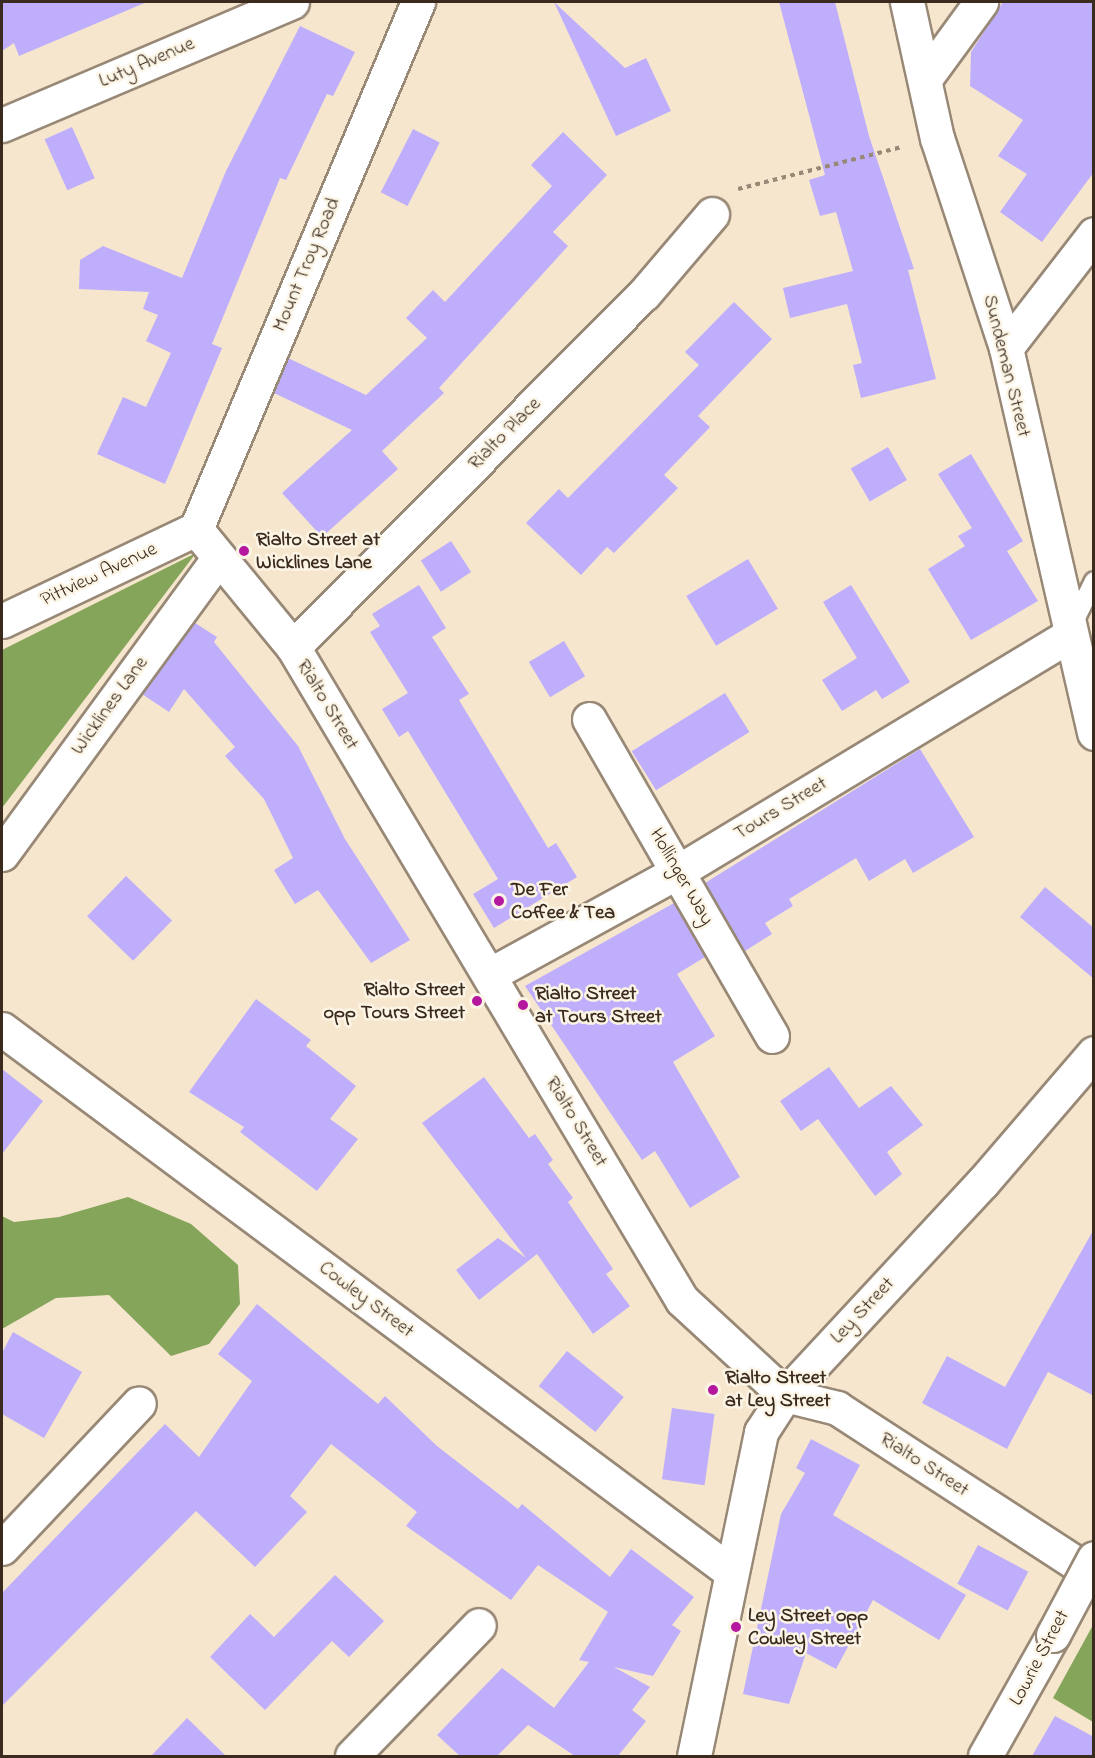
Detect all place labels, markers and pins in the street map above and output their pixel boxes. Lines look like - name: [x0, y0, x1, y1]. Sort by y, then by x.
- place label: Rialto Street at Wicklines Lane: [256, 528, 380, 575]
- marker: Rialto Street at Wicklines Lane: [237, 544, 251, 558]
- place label: De Fer Coffee & Tea: [511, 878, 615, 925]
- marker: De Fer Coffee & Tea: [492, 894, 506, 908]
- place label: Rialto Street opp Tours Street: [324, 978, 465, 1025]
- place label: Rialto Street at Tours Street: [535, 982, 662, 1029]
- marker: Rialto Street opp Tours Street: [470, 994, 484, 1008]
- marker: Rialto Street at Tours Street: [516, 998, 530, 1012]
- place label: Rialto Street at Ley Street: [725, 1366, 830, 1413]
- marker: Rialto Street at Ley Street: [706, 1383, 720, 1397]
- place label: Ley Street opp Cowley Street: [748, 1604, 868, 1651]
- marker: Ley Street opp Cowley Street: [729, 1620, 743, 1634]

